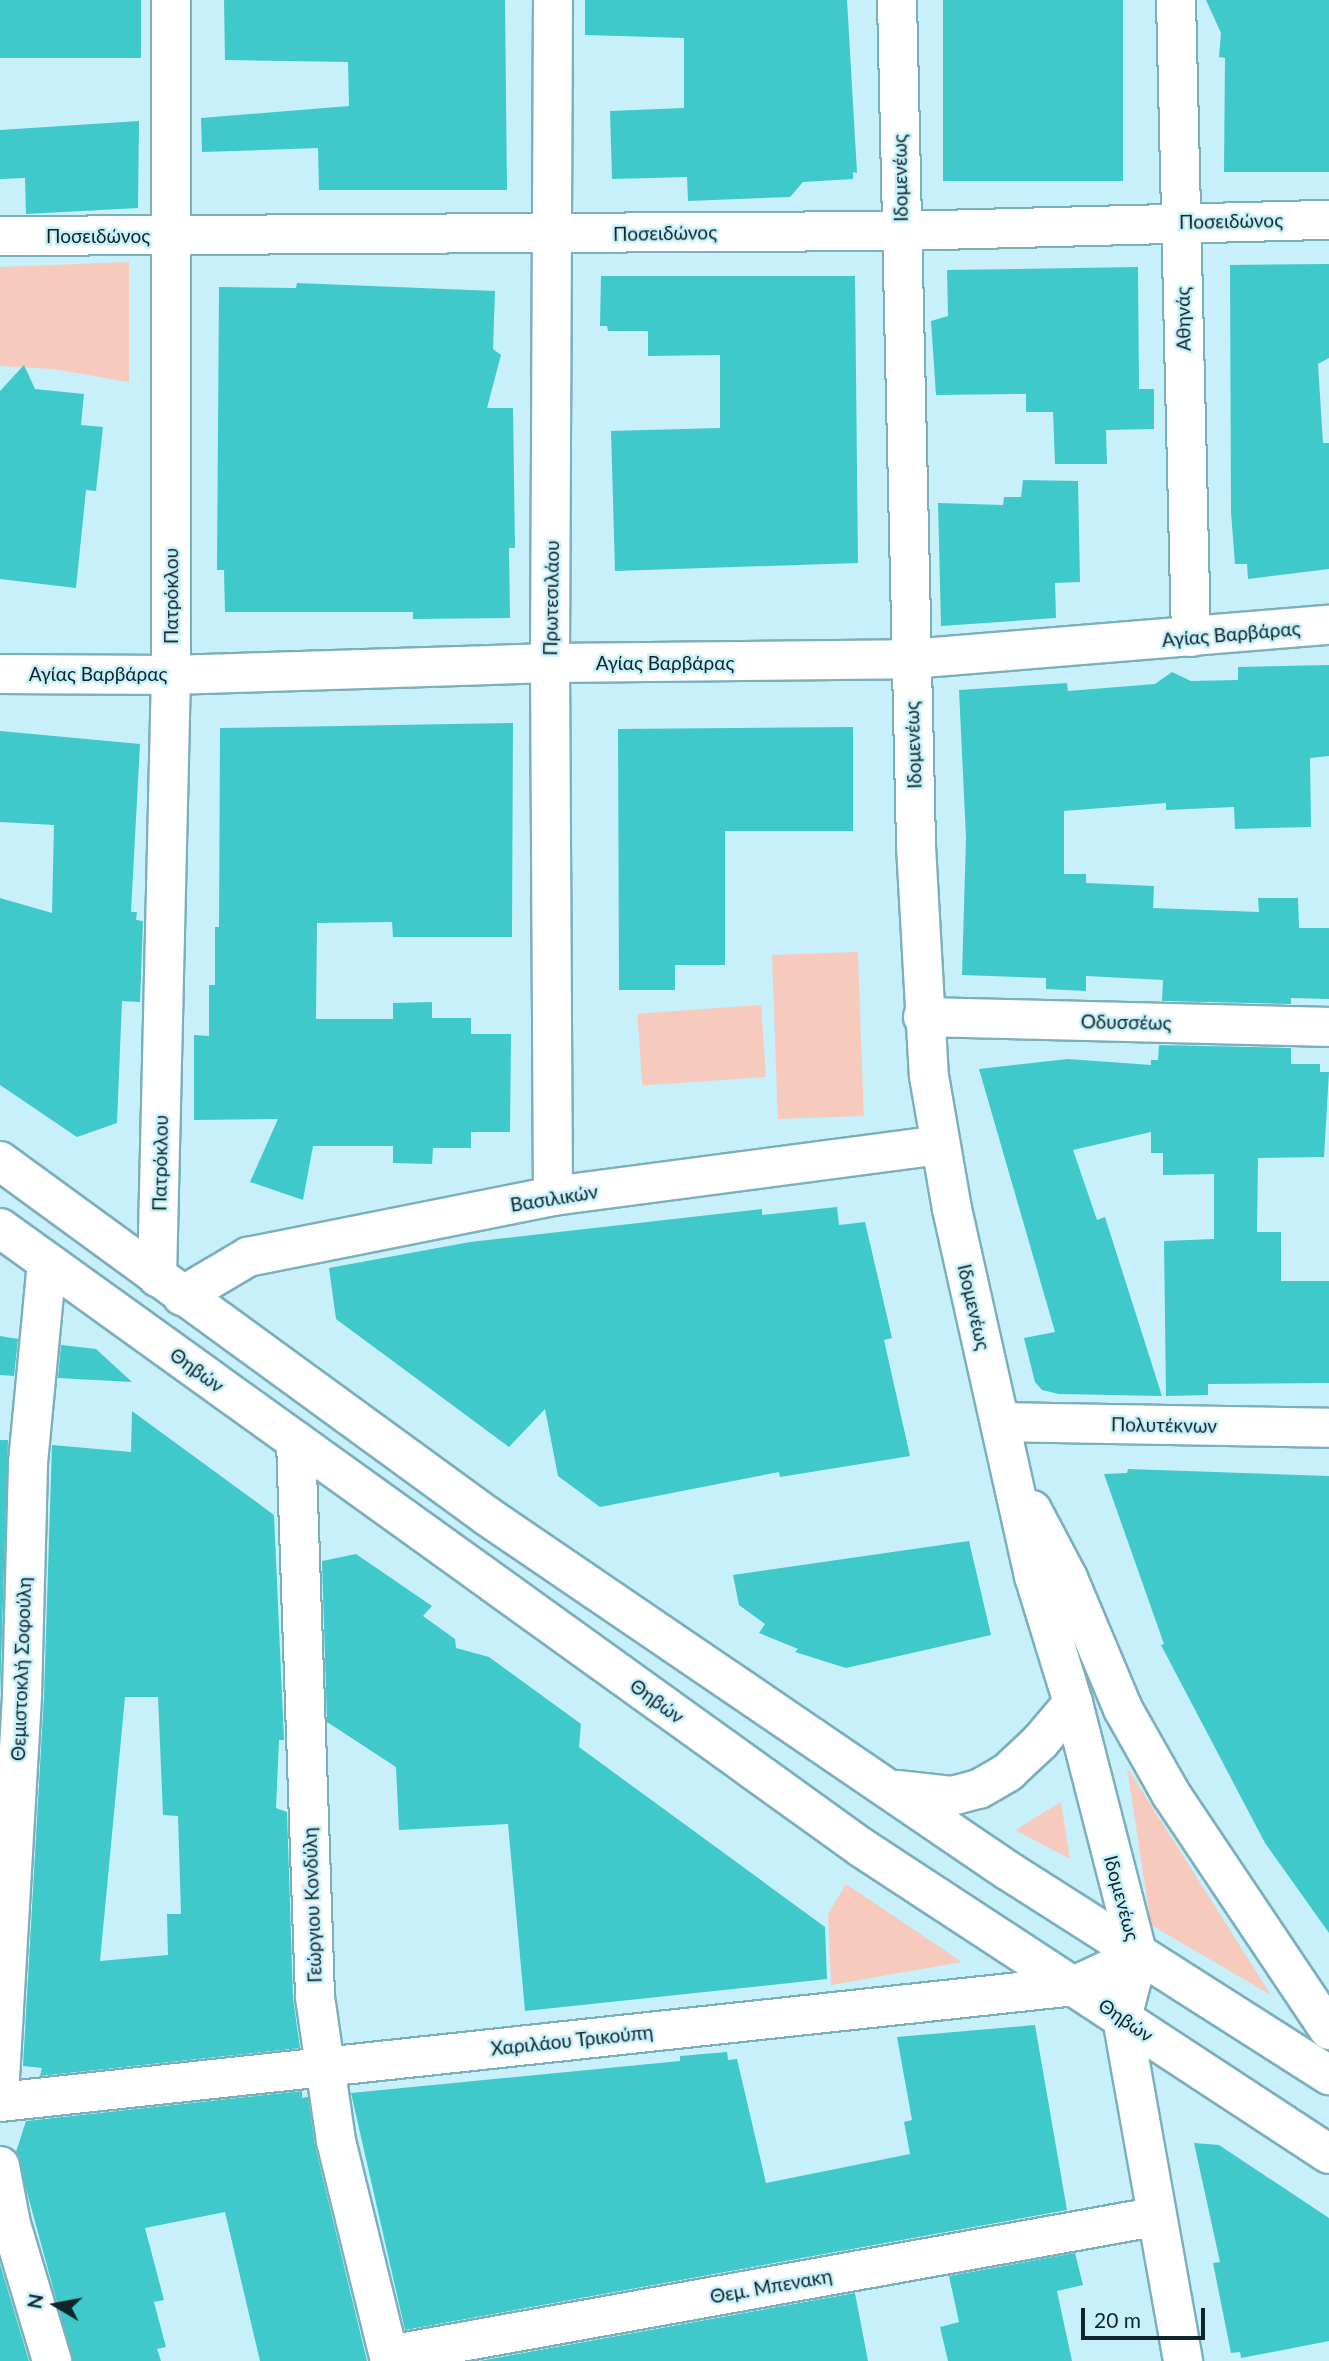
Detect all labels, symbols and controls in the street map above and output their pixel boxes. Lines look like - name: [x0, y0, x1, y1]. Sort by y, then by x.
- street label: Ιδομενέως: [888, 134, 912, 222]
- street label: Ποσειδώνος: [1179, 209, 1283, 233]
- street label: Ποσειδώνος: [613, 221, 717, 245]
- street label: Ποσειδώνος: [46, 225, 150, 247]
- street label: Αθηνάς: [1171, 287, 1195, 351]
- street label: Πρωτεσιλάου: [539, 540, 563, 656]
- street label: Πατρόκλου: [160, 548, 182, 644]
- street label: Αγίας Βαρβάρας: [1161, 617, 1301, 651]
- street label: Αγίας Βαρβάρας: [596, 652, 734, 674]
- street label: Αγίας Βαρβάρας: [29, 663, 167, 685]
- street label: Ιδομενέως: [900, 701, 926, 789]
- street label: Οδυσσέως: [1081, 1010, 1171, 1034]
- street label: Πατρόκλου: [148, 1115, 172, 1211]
- street label: Βασιλικών: [509, 1180, 599, 1216]
- street label: Ιδομενέως: [953, 1262, 995, 1352]
- street label: Θηβών: [166, 1343, 228, 1397]
- street label: Πολυτέκνων: [1111, 1413, 1217, 1437]
- street label: Θεμιστοκλή Σοφούλη: [6, 1577, 36, 1761]
- street label: Θηβών: [626, 1674, 688, 1728]
- street label: Γεώργιου Κονδύλη: [298, 1827, 326, 1983]
- street label: Ιδομενέως: [1100, 1853, 1144, 1943]
- street label: Θηβών: [1094, 1993, 1158, 2047]
- street label: Χαριλάου Τρικούπη: [489, 2020, 655, 2060]
- street label: Θεμ. Μπενακη: [708, 2264, 834, 2308]
- north arrow: [21, 2270, 91, 2340]
- text: N: [22, 2292, 47, 2310]
- scale bar: [1084, 2294, 1208, 2338]
- text: 20 m: [1094, 2307, 1141, 2332]

